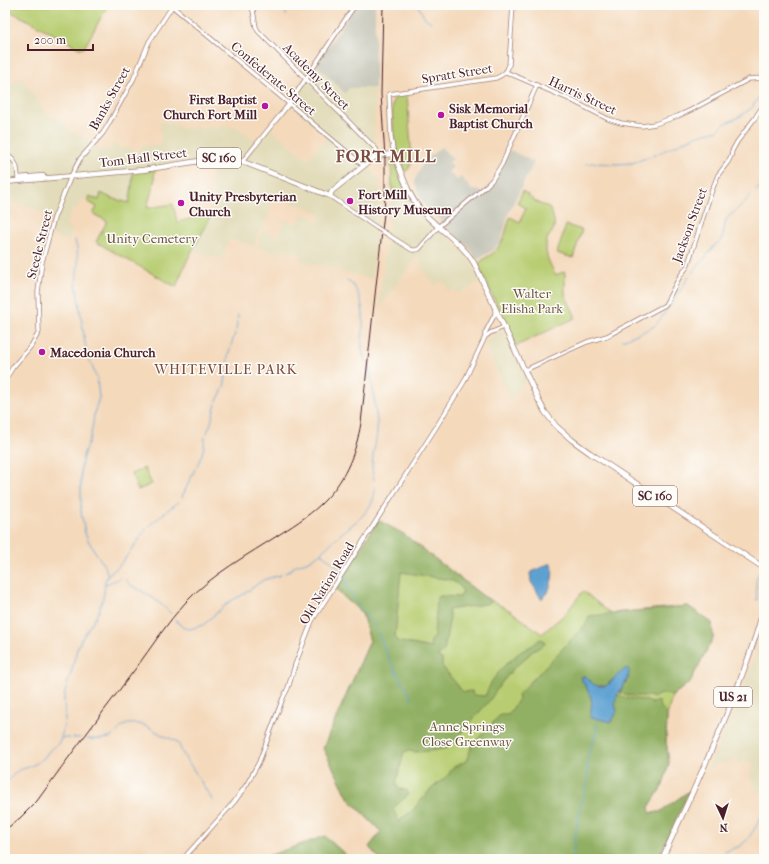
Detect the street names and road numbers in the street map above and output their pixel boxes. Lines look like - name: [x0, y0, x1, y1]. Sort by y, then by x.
- street label: Confederate Street: [228, 38, 320, 119]
- street label: Academy Street: [279, 39, 353, 113]
- street label: Spratt Street: [421, 60, 494, 87]
- street label: Banks Street: [86, 63, 133, 133]
- street label: Harris Street: [546, 73, 619, 118]
- street label: Tom Hall Street: [98, 145, 188, 170]
- road number: SC 160: [197, 148, 241, 168]
- street label: Jackson Street: [669, 185, 710, 266]
- street label: Steele Street: [24, 207, 55, 280]
- road number: SC 160: [633, 486, 677, 506]
- street label: Old Nation Road: [296, 539, 357, 627]
- road number: US 21: [714, 687, 752, 707]

